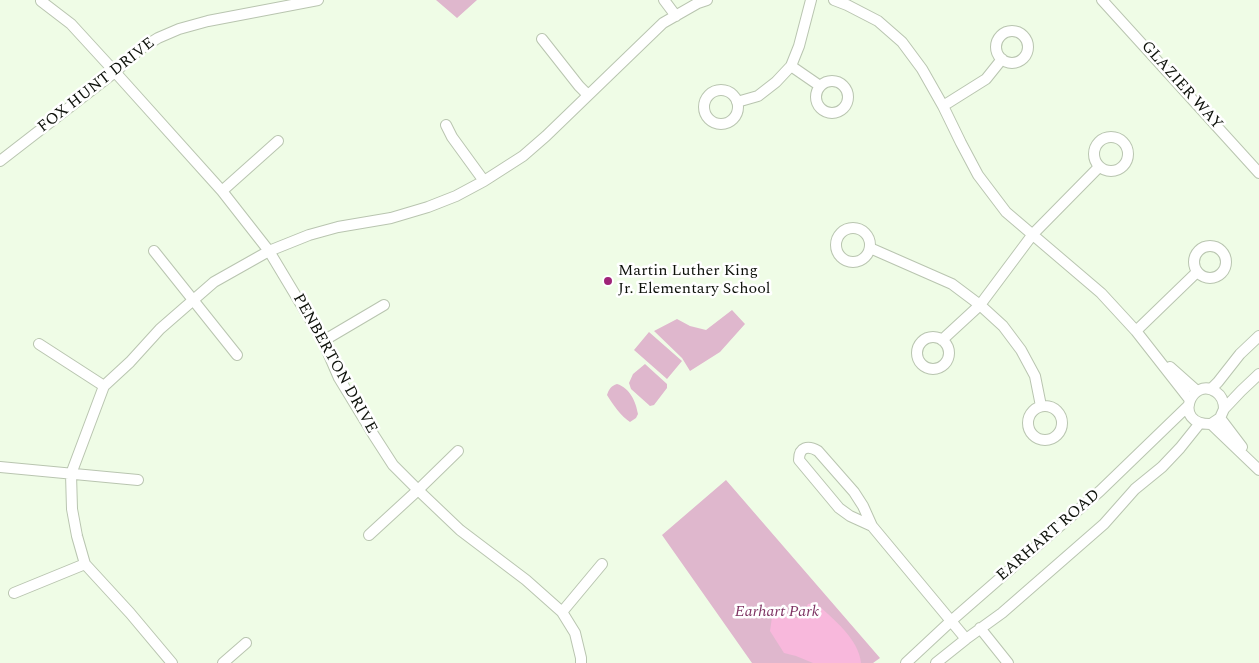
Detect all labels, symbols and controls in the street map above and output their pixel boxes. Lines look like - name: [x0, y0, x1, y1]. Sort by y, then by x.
- street label: FOX HUNT DRIVE: [35, 34, 159, 138]
- street label: GLAZIER WAY: [1136, 38, 1226, 134]
- place label: Martin Luther King Jr. Elementary School: [618, 262, 771, 300]
- marker: Martin Luther King Jr. Elementary School: [602, 275, 614, 287]
- street label: PENBERTON DRIVE: [288, 291, 380, 437]
- street label: EARHART ROAD: [993, 486, 1105, 586]
- park label: Earhart Park: [735, 603, 819, 623]

